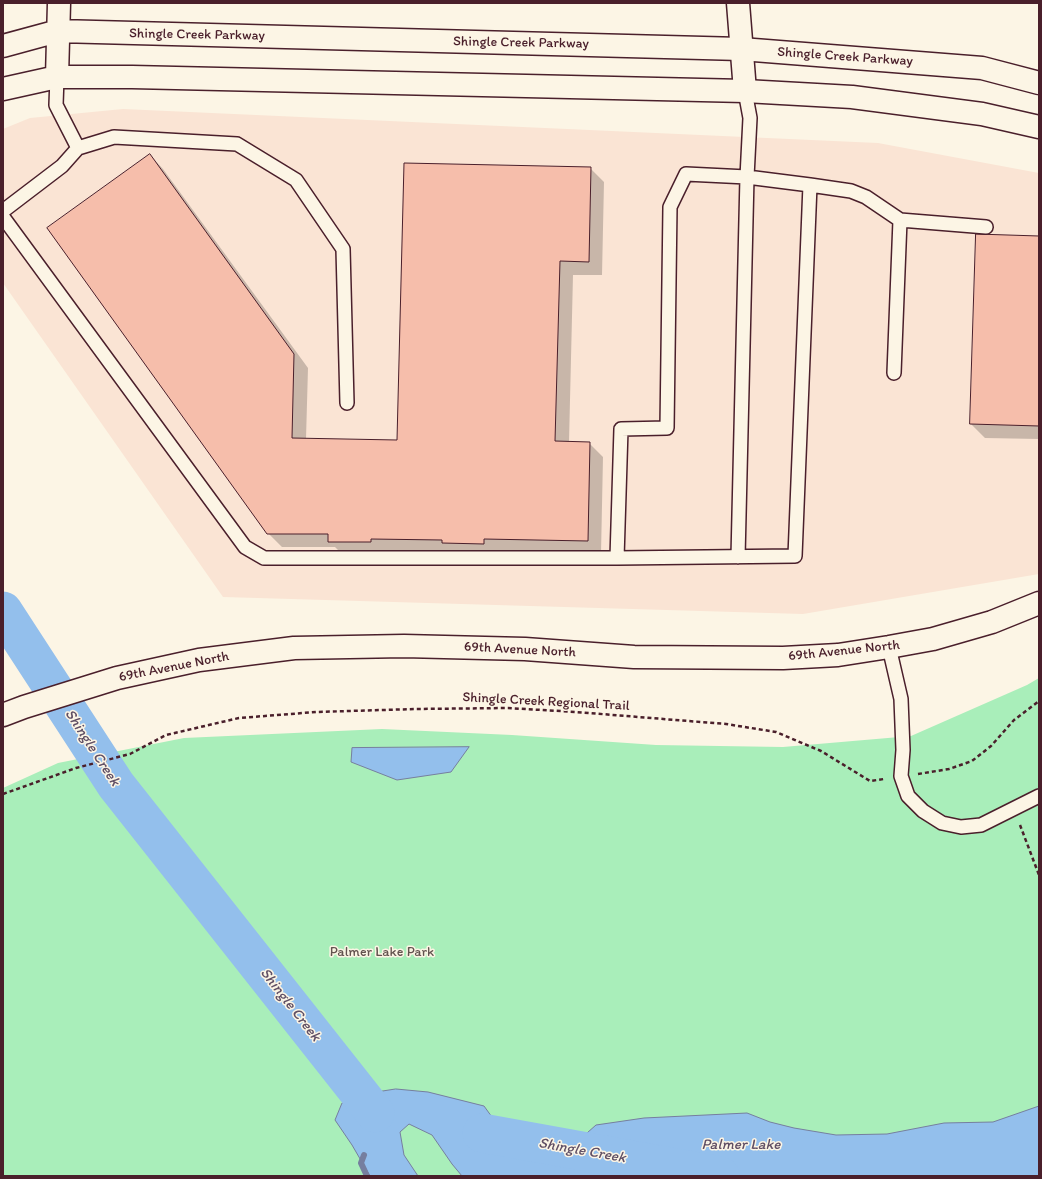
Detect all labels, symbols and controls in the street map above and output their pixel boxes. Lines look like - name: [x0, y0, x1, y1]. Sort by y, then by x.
- street label: Shingle Creek Parkway: [129, 25, 265, 45]
- street label: Shingle Creek Parkway: [453, 33, 589, 53]
- street label: Shingle Creek Parkway: [777, 44, 913, 70]
- street label: 69th Avenue North: [787, 637, 901, 665]
- street label: 69th Avenue North: [464, 639, 576, 661]
- street label: 69th Avenue North: [117, 648, 231, 686]
- street label: Shingle Creek Regional Trail: [462, 689, 630, 715]
- water label: Shingle Creek: [60, 706, 124, 790]
- park label: Palmer Lake Park: [330, 944, 434, 960]
- water label: Shingle Creek: [256, 965, 324, 1045]
- water label: Shingle Creek: [537, 1134, 627, 1168]
- water label: Palmer Lake: [702, 1136, 780, 1154]

